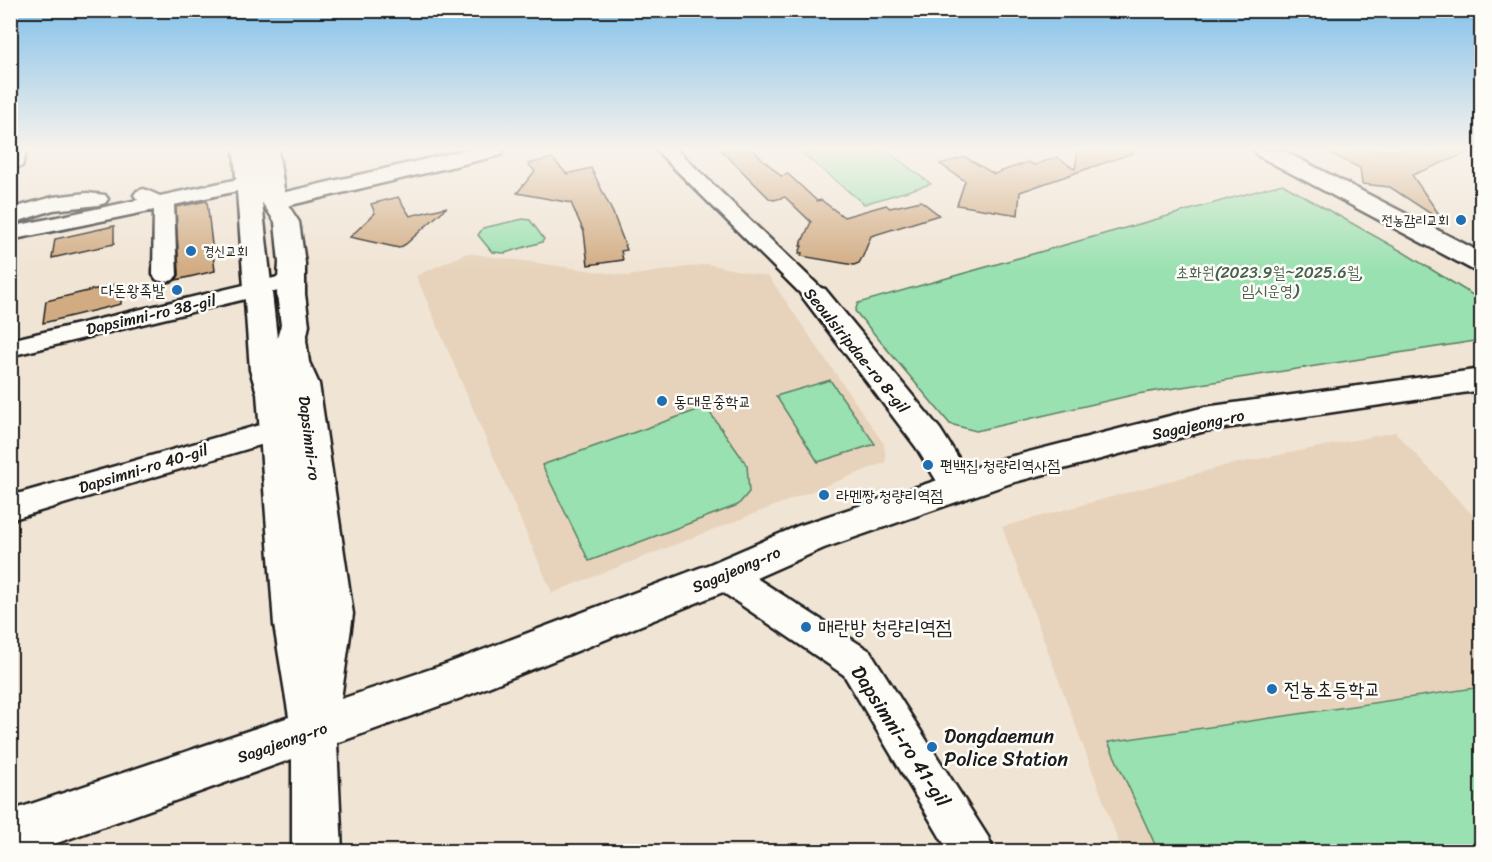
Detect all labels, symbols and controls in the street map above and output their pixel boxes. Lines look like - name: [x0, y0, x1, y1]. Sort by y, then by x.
- place label: 전농감리교회: [1381, 208, 1449, 233]
- marker: 전농감리교회: [1454, 213, 1468, 227]
- place label: 경신교회: [203, 239, 248, 264]
- marker: 경신교회: [184, 244, 198, 258]
- park label: 초화원(2023.9월~2025.6월, 임시운영): [1176, 258, 1364, 305]
- place label: 다돈왕족발: [101, 276, 165, 305]
- street label: Seoulsiripdae-ro 8-gil: [796, 281, 917, 420]
- marker: 다돈왕족발: [170, 283, 184, 297]
- street label: Dapsimni-ro 38-gil: [83, 285, 219, 344]
- place label: 동대문중학교: [674, 387, 751, 416]
- street label: Dapsimni-ro: [290, 394, 329, 482]
- marker: 동대문중학교: [655, 394, 669, 408]
- street label: Sagajeong-ro: [1149, 401, 1247, 448]
- street label: Dapsimni-ro 40-gil: [75, 435, 212, 502]
- place label: 편백집 청량리역사점: [940, 451, 1060, 480]
- marker: 편백집 청량리역사점: [921, 458, 935, 472]
- place label: 라멘짱 청량리역점: [836, 481, 943, 510]
- marker: 라멘짱 청량리역점: [817, 488, 831, 502]
- street label: Sagajeong-ro: [687, 538, 785, 601]
- place label: 매란방 청량리역점: [818, 610, 952, 645]
- marker: 매란방 청량리역점: [799, 620, 813, 634]
- street label: Dapsimni-ro 41-gil: [841, 658, 960, 815]
- place label: 전농초등학교: [1284, 672, 1381, 707]
- marker: 전농초등학교: [1265, 682, 1279, 696]
- street label: Sagajeong-ro: [233, 713, 331, 772]
- place label: Dongdaemun Police Station: [944, 719, 1068, 777]
- marker: Dongdaemun Police Station: [925, 740, 939, 754]

